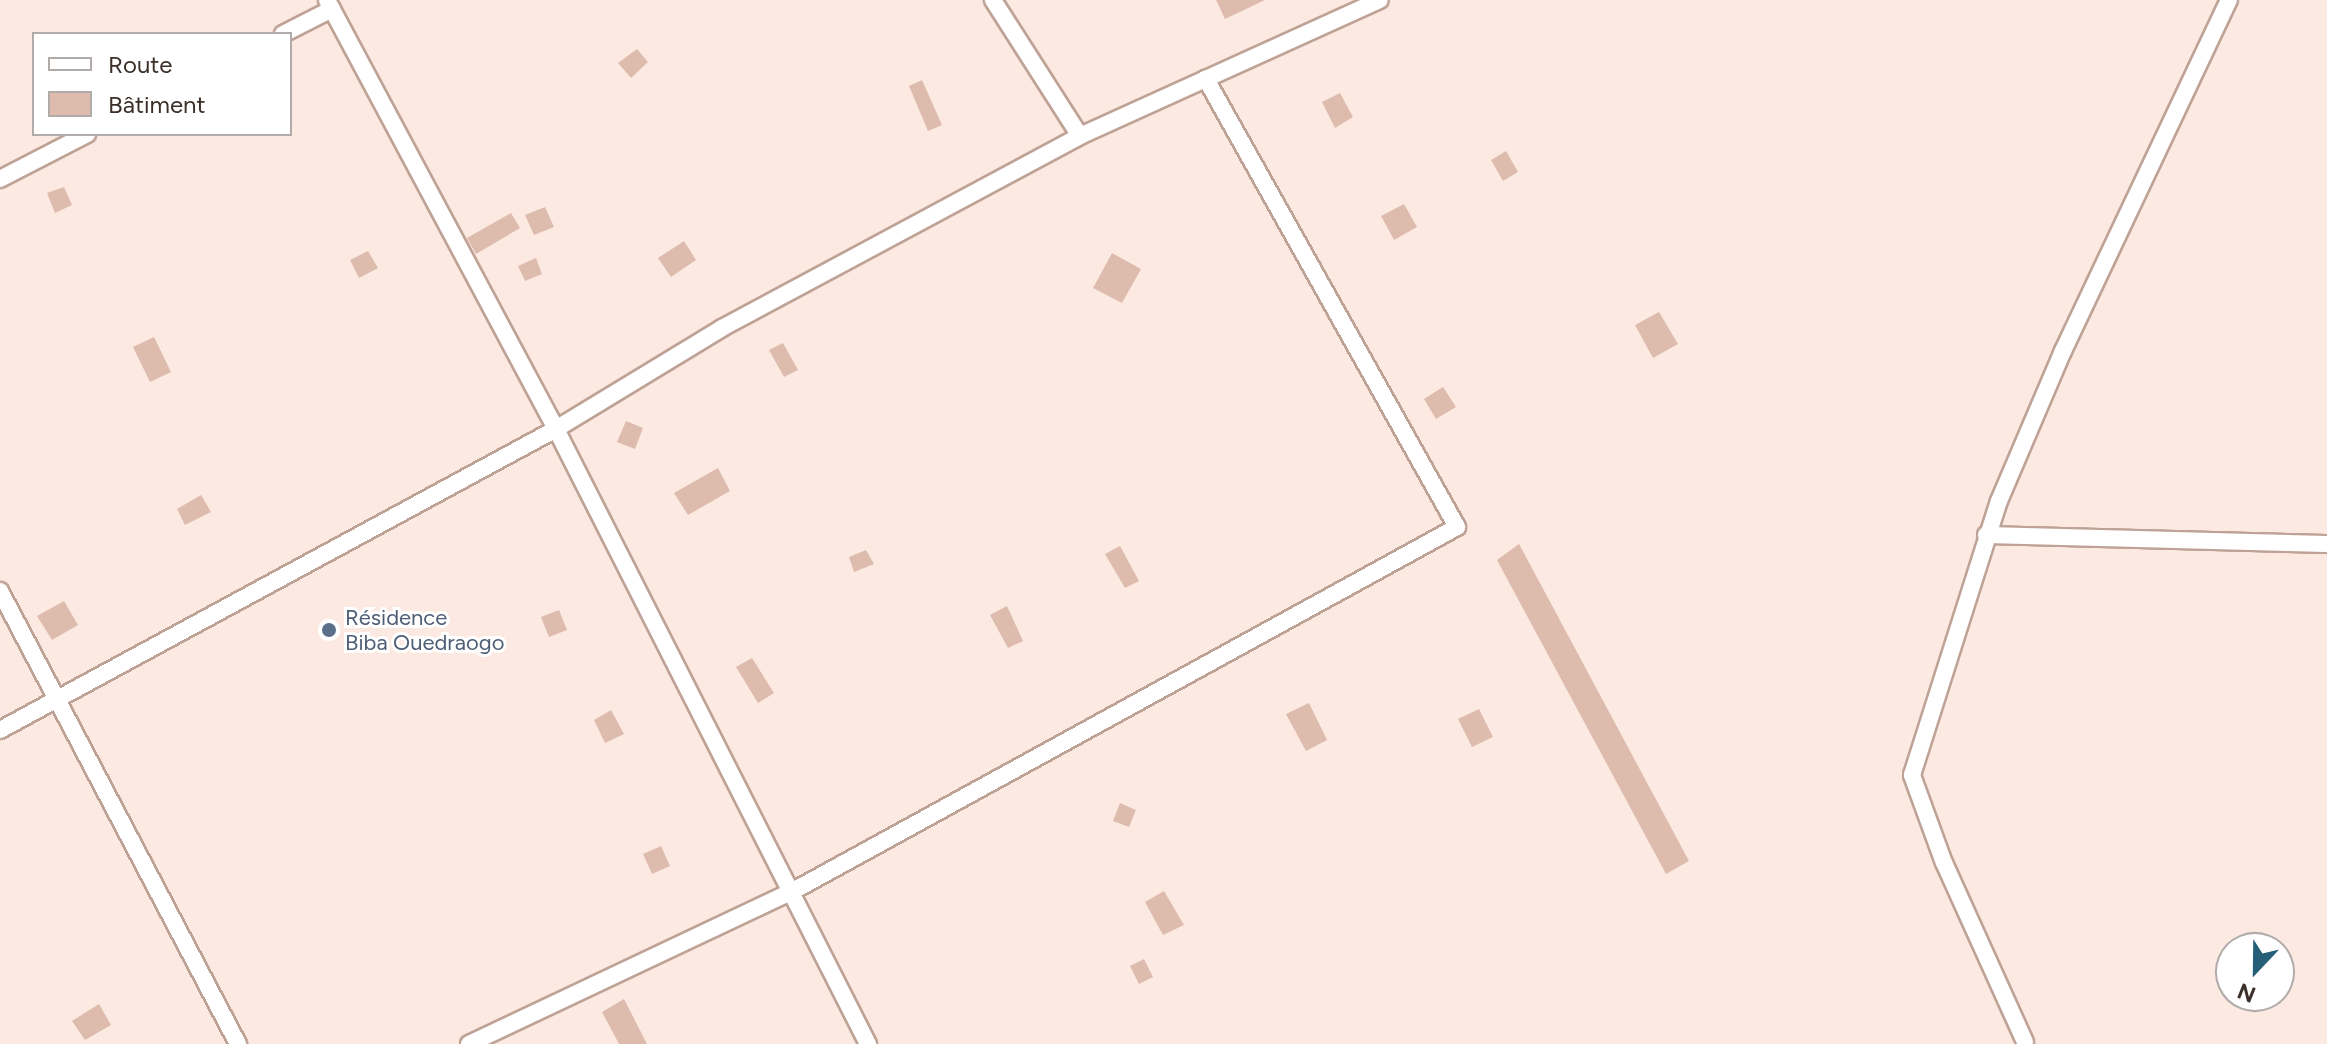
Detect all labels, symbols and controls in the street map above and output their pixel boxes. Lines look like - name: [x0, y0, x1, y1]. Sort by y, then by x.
- legend: [32, 32, 292, 136]
- text: Route: [108, 50, 172, 79]
- text: Bâtiment: [108, 90, 206, 119]
- place label: Résidence Biba Ouedraogo: [345, 604, 504, 656]
- marker: Résidence Biba Ouedraogo: [320, 621, 338, 639]
- north arrow: [2215, 932, 2295, 1012]
- text: N: [2234, 977, 2260, 1009]

